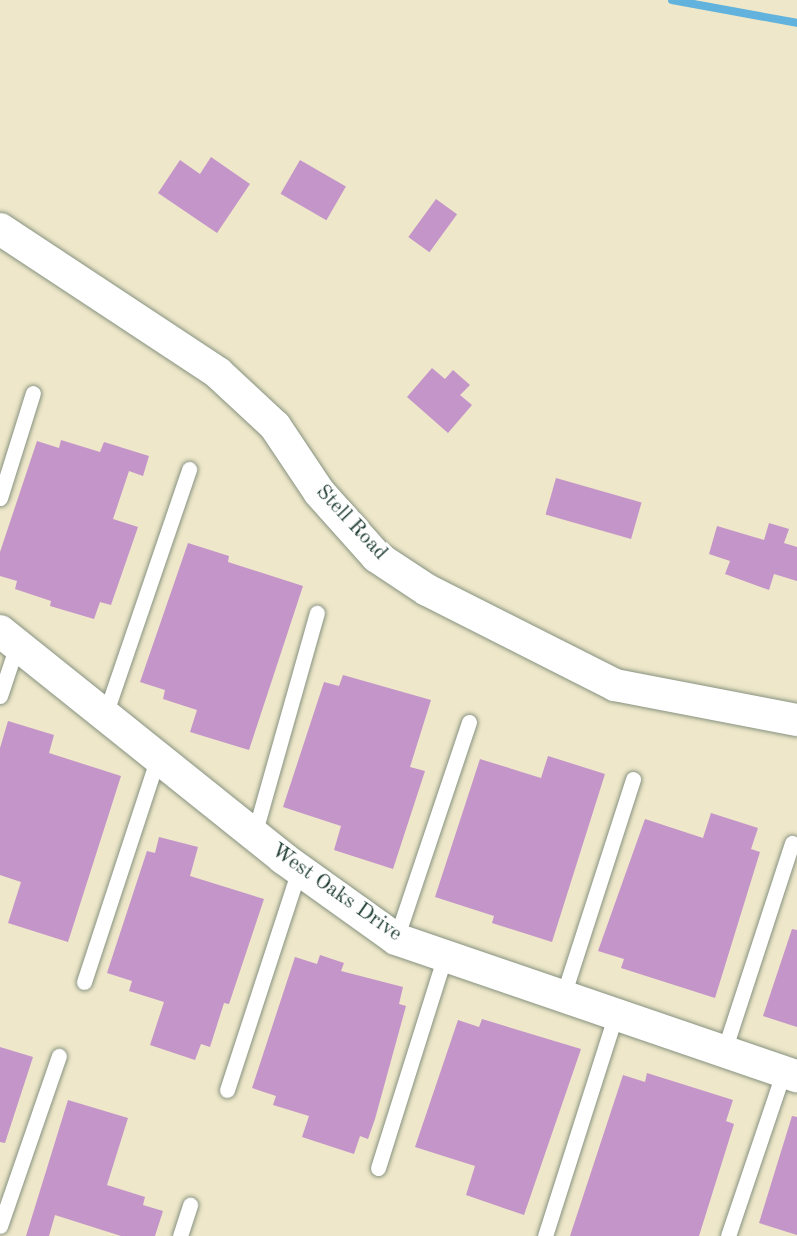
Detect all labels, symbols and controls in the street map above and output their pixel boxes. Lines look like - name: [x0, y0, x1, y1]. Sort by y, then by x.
- street label: Stell Road: [310, 480, 392, 566]
- street label: West Oaks Drive: [266, 839, 406, 947]

